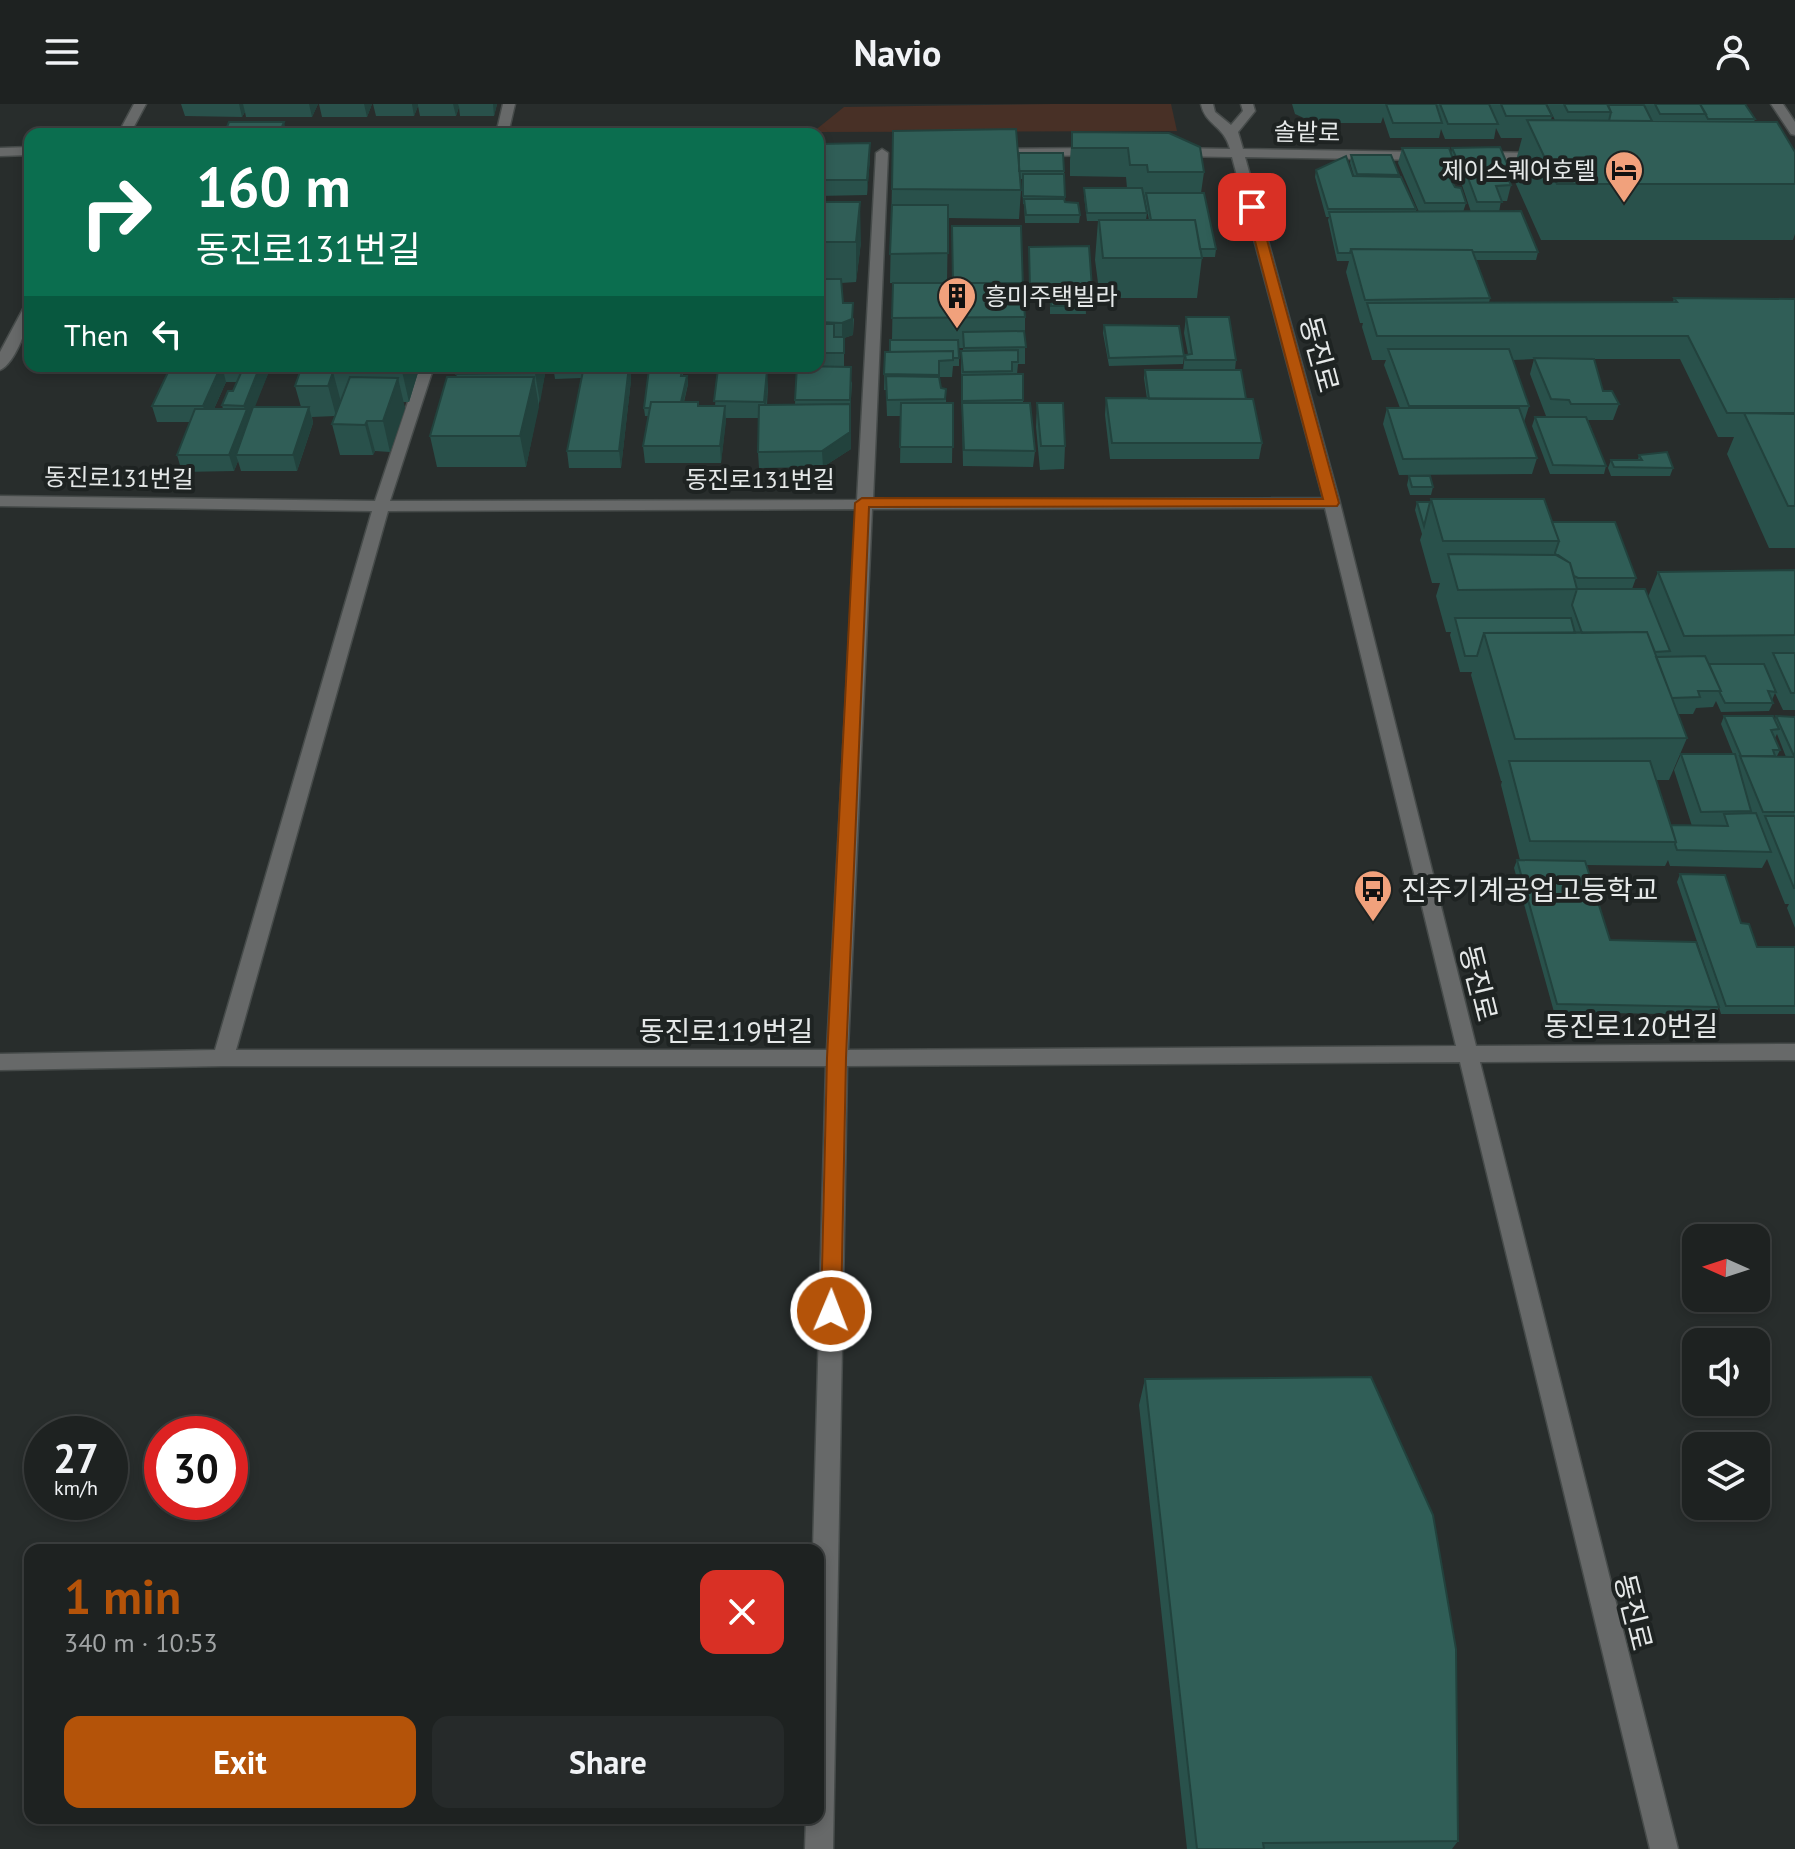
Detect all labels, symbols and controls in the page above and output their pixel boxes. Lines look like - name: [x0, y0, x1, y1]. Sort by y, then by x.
- text: Navio: [854, 29, 941, 76]
- icon: menu: [40, 30, 84, 74]
- icon: person: [1711, 30, 1755, 74]
- street label: 솔밭로: [1274, 116, 1340, 148]
- hotel icon: 제이스퀘어호텔: [1603, 149, 1645, 204]
- text: 160 m: [196, 150, 351, 222]
- place label: 제이스퀘어호텔: [1441, 155, 1596, 186]
- icon: right: [64, 160, 168, 264]
- pin: [1218, 173, 1286, 241]
- icon: arrive: [1230, 185, 1274, 229]
- text: 동진로131번길: [196, 225, 420, 272]
- building icon: 흥미주택빌라: [936, 275, 978, 330]
- place label: 흥미주택빌라: [985, 281, 1117, 312]
- icon: left: [145, 312, 189, 356]
- street label: 동진로: [1292, 312, 1348, 396]
- text: Then: [64, 315, 129, 354]
- street label: 동진로131번길: [44, 461, 194, 495]
- street label: 동진로131번길: [685, 464, 835, 495]
- bus stop icon: 진주기계공업고등학교: [1352, 868, 1394, 923]
- place label: 진주기계공업고등학교: [1401, 871, 1659, 908]
- street label: 동진로: [1452, 941, 1506, 1025]
- street label: 동진로120번길: [1544, 1007, 1718, 1044]
- street label: 동진로119번길: [639, 1012, 813, 1049]
- north arrow: [1682, 1224, 1770, 1312]
- map controls: [1682, 1224, 1770, 1520]
- position arrow: [789, 1269, 873, 1353]
- button: sound: [1682, 1328, 1770, 1416]
- speed limit sign: 30: [144, 1416, 248, 1520]
- text: 27: [53, 1432, 99, 1484]
- button: layers: [1682, 1432, 1770, 1520]
- text: km/h: [54, 1475, 98, 1501]
- text: 1 min: [64, 1565, 181, 1627]
- button: close: [700, 1570, 784, 1654]
- street label: 동진로: [1607, 1570, 1661, 1654]
- text: 340 m · 10:53: [64, 1626, 218, 1659]
- button: Exit: [64, 1716, 416, 1808]
- button: Share: [432, 1716, 784, 1808]

